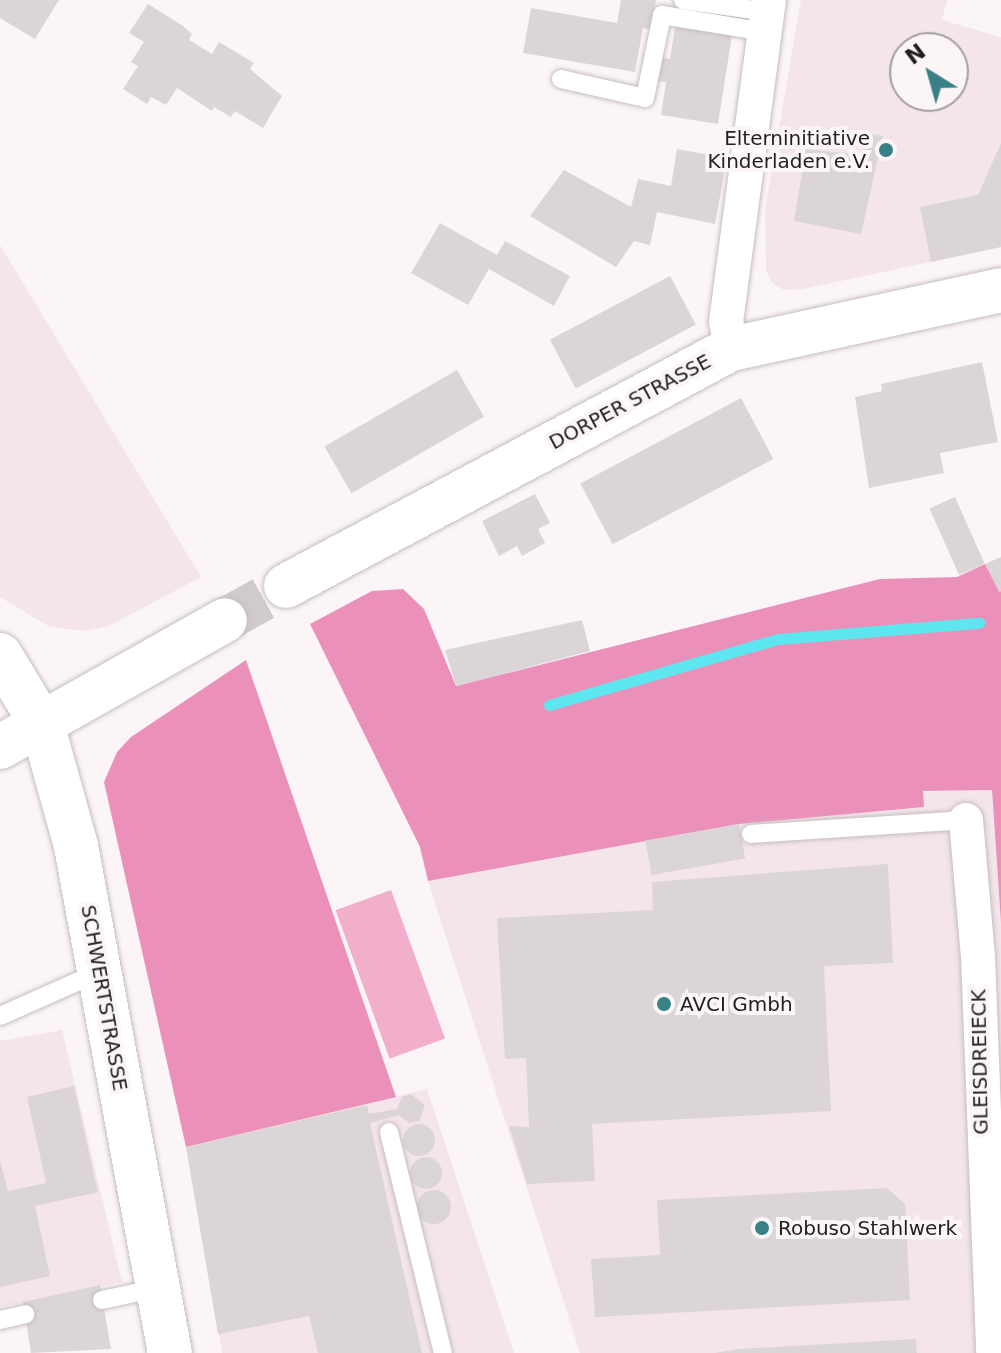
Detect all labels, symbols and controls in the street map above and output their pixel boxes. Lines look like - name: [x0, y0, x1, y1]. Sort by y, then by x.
- north arrow: [889, 32, 969, 112]
- text: N: [901, 39, 930, 70]
- place label: Elterninitiative Kinderladen e.V.: [707, 126, 870, 173]
- marker: Elterninitiative Kinderladen e.V.: [877, 141, 895, 159]
- street label: DORPER STRASSE: [545, 349, 715, 455]
- street label: SCHWERTSTRASSE: [76, 903, 132, 1093]
- street label: GLEISDREIECK: [967, 989, 993, 1135]
- place label: AVCI Gmbh: [680, 992, 793, 1016]
- marker: AVCI Gmbh: [655, 995, 673, 1013]
- place label: Robuso Stahlwerk: [778, 1216, 957, 1240]
- marker: Robuso Stahlwerk: [753, 1219, 771, 1237]

